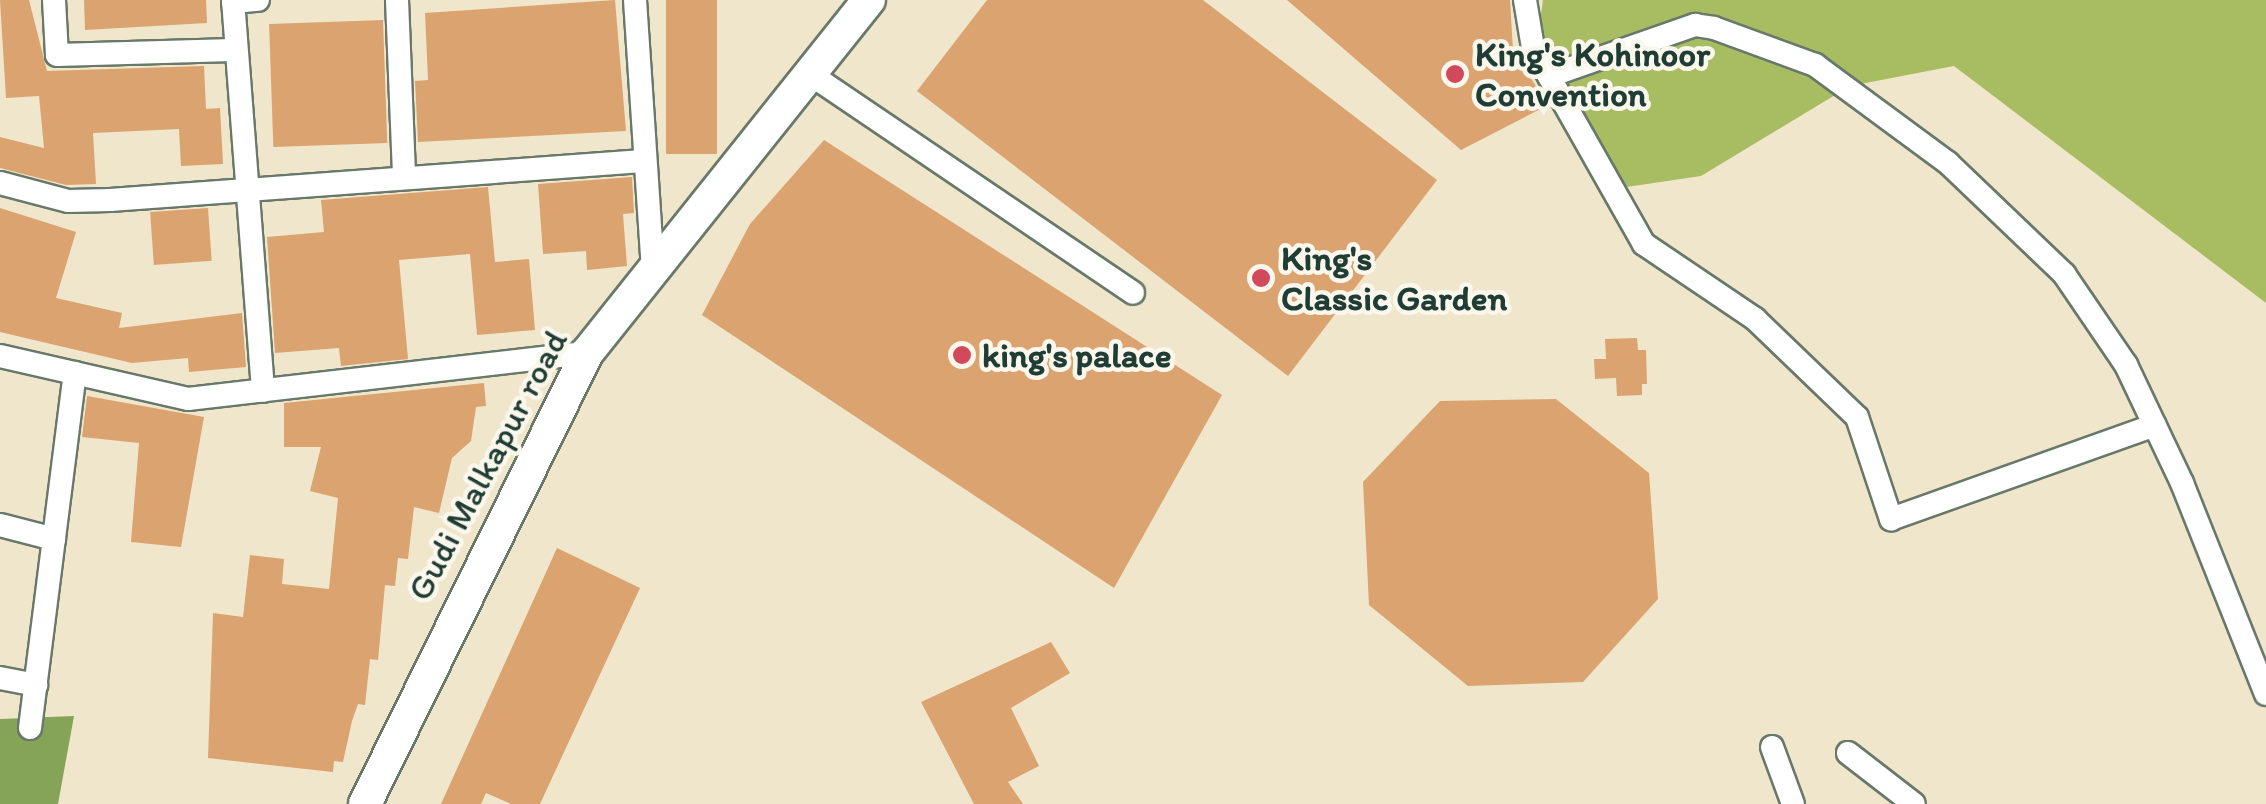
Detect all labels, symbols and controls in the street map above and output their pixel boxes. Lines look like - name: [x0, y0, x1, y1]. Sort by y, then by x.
- place label: King's Kohinoor Convention: [1475, 33, 1710, 115]
- marker: King's Kohinoor Convention: [1444, 63, 1466, 85]
- place label: King's Classic Garden: [1281, 237, 1508, 319]
- marker: King's Classic Garden: [1250, 267, 1272, 289]
- street label: Gudi Malkapur road: [399, 324, 575, 606]
- place label: king's palace: [982, 334, 1173, 376]
- marker: king's palace: [951, 344, 973, 366]

